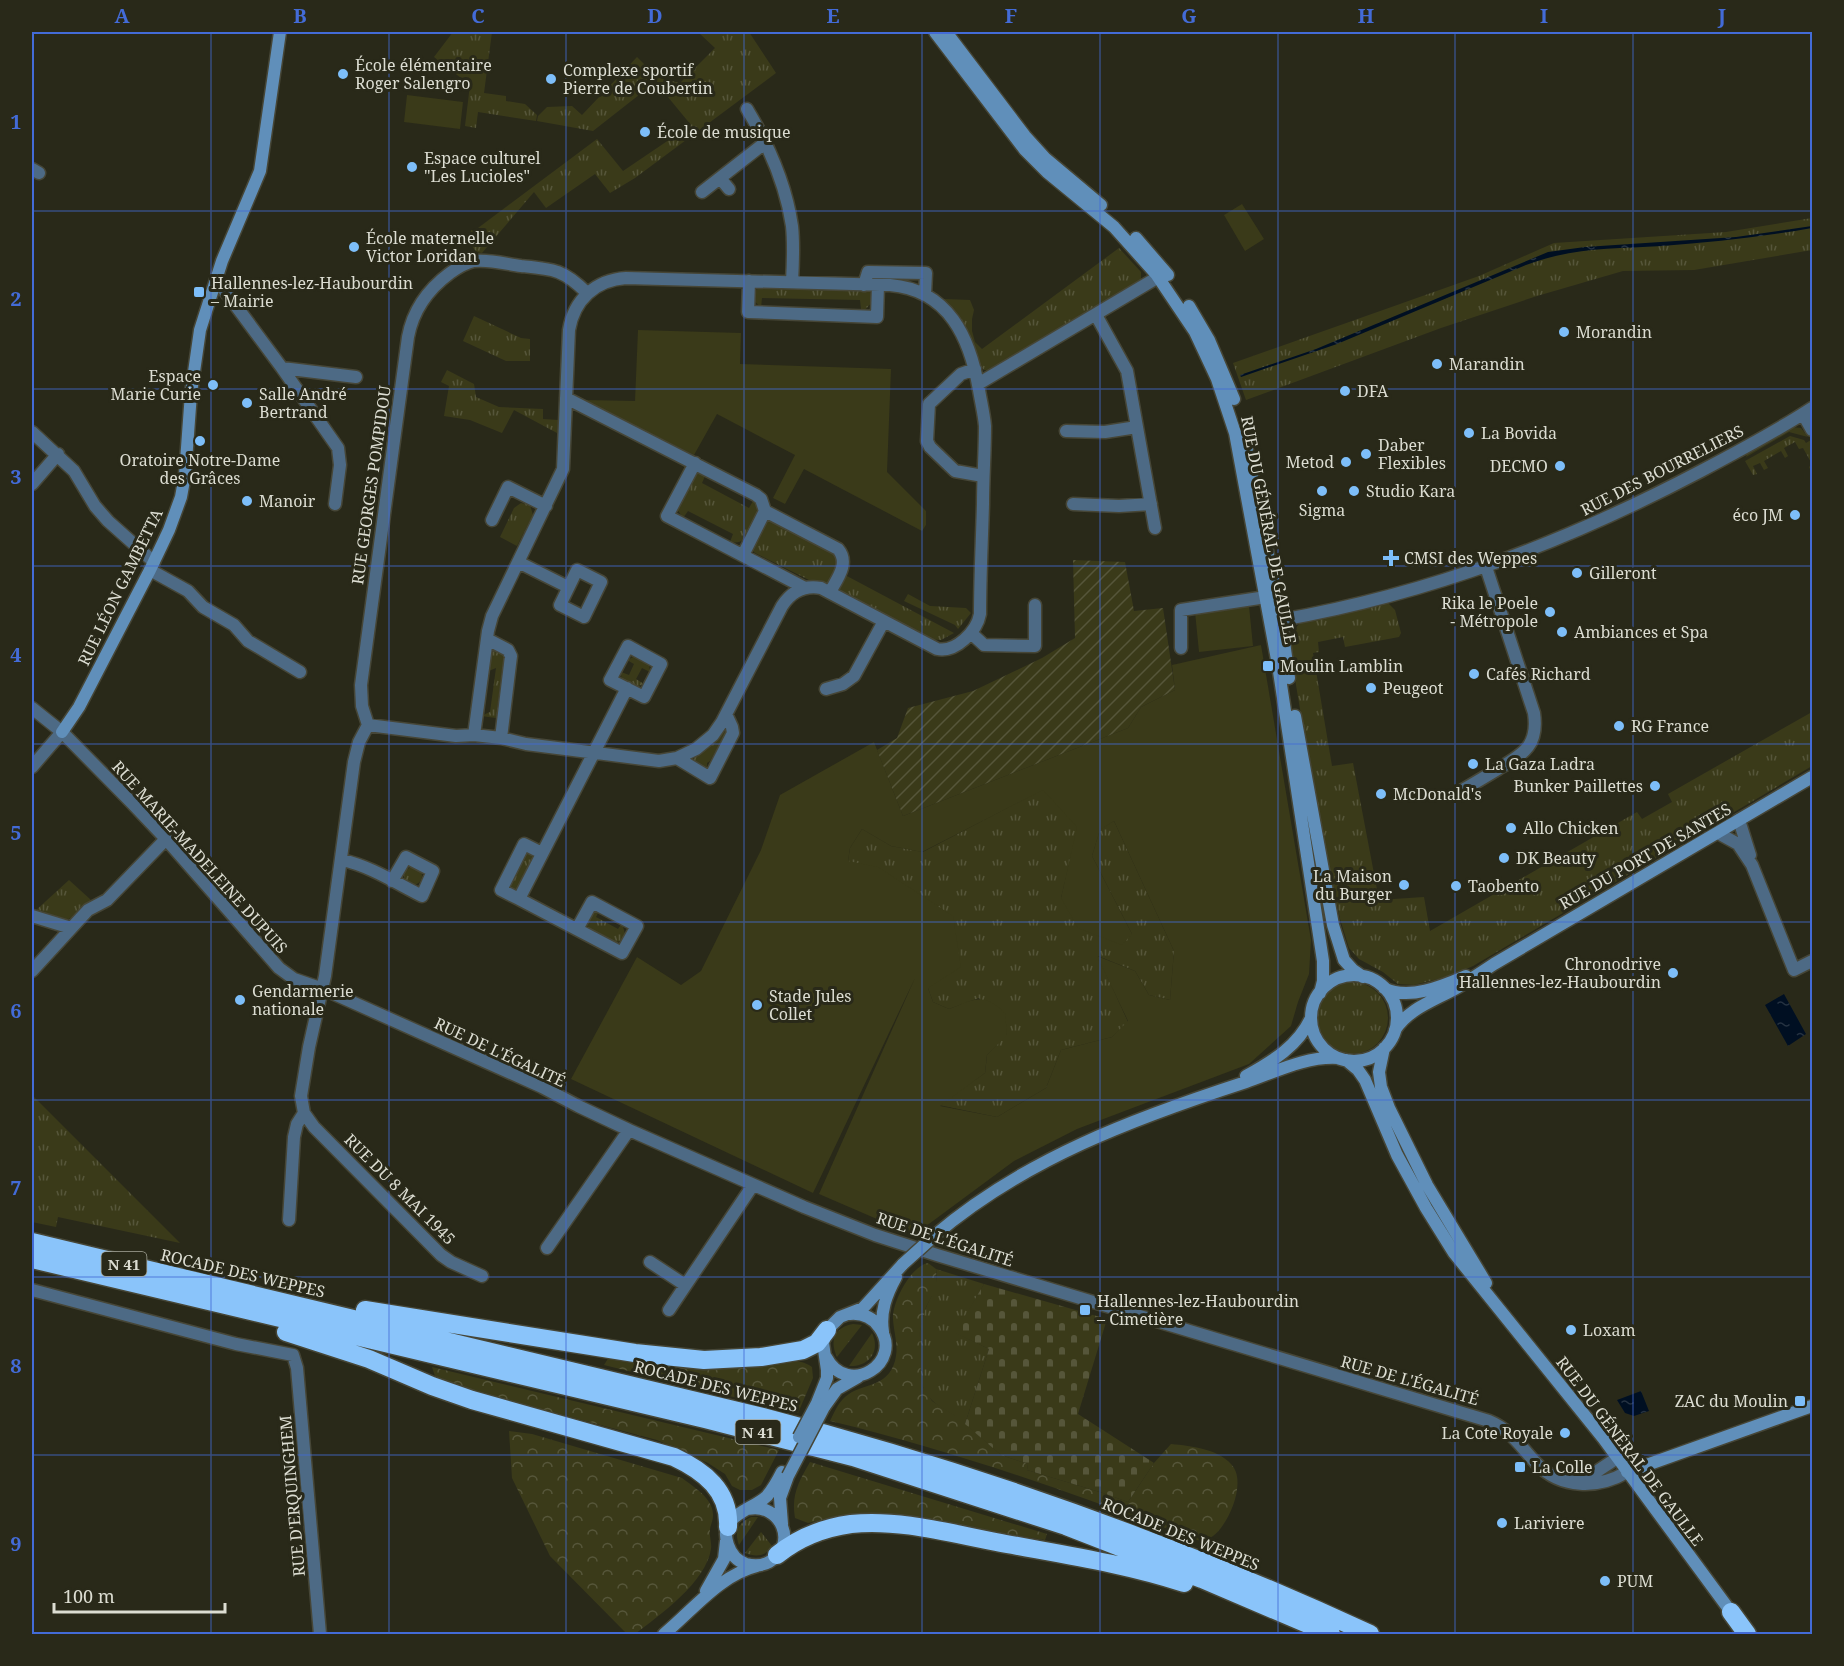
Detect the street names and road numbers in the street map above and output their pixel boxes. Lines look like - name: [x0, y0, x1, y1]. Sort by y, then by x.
- street label: RUE GEORGES POMPIDOU: [346, 384, 396, 586]
- street label: RUE DU GÉNÉRAL DE GAULLE: [1236, 414, 1302, 646]
- street label: RUE DES BOURRELIERS: [1577, 419, 1747, 521]
- street label: RUE LÉON GAMBETTA: [72, 504, 168, 669]
- street label: RUE MARIE-MADELEINE DUPUIS: [107, 756, 293, 958]
- street label: RUE DU PORT DE SANTES: [1555, 798, 1735, 914]
- street label: RUE DE L'ÉGALITÉ: [431, 1012, 569, 1092]
- street label: RUE DU 8 MAI 1945: [340, 1129, 460, 1249]
- street label: RUE DE L'ÉGALITÉ: [874, 1207, 1016, 1271]
- street label: ROCADE DES WEPPES: [159, 1243, 327, 1303]
- road number: N 41: [102, 1252, 146, 1276]
- street label: RUE DE L'ÉGALITÉ: [1338, 1350, 1482, 1410]
- street label: RUE DU GÉNÉRAL DE GAULLE: [1551, 1352, 1709, 1550]
- street label: ROCADE DES WEPPES: [632, 1355, 800, 1417]
- street label: RUE D'ERQUINGHEM: [274, 1414, 310, 1578]
- road number: N 41: [736, 1420, 780, 1444]
- street label: ROCADE DES WEPPES: [1099, 1492, 1263, 1576]

